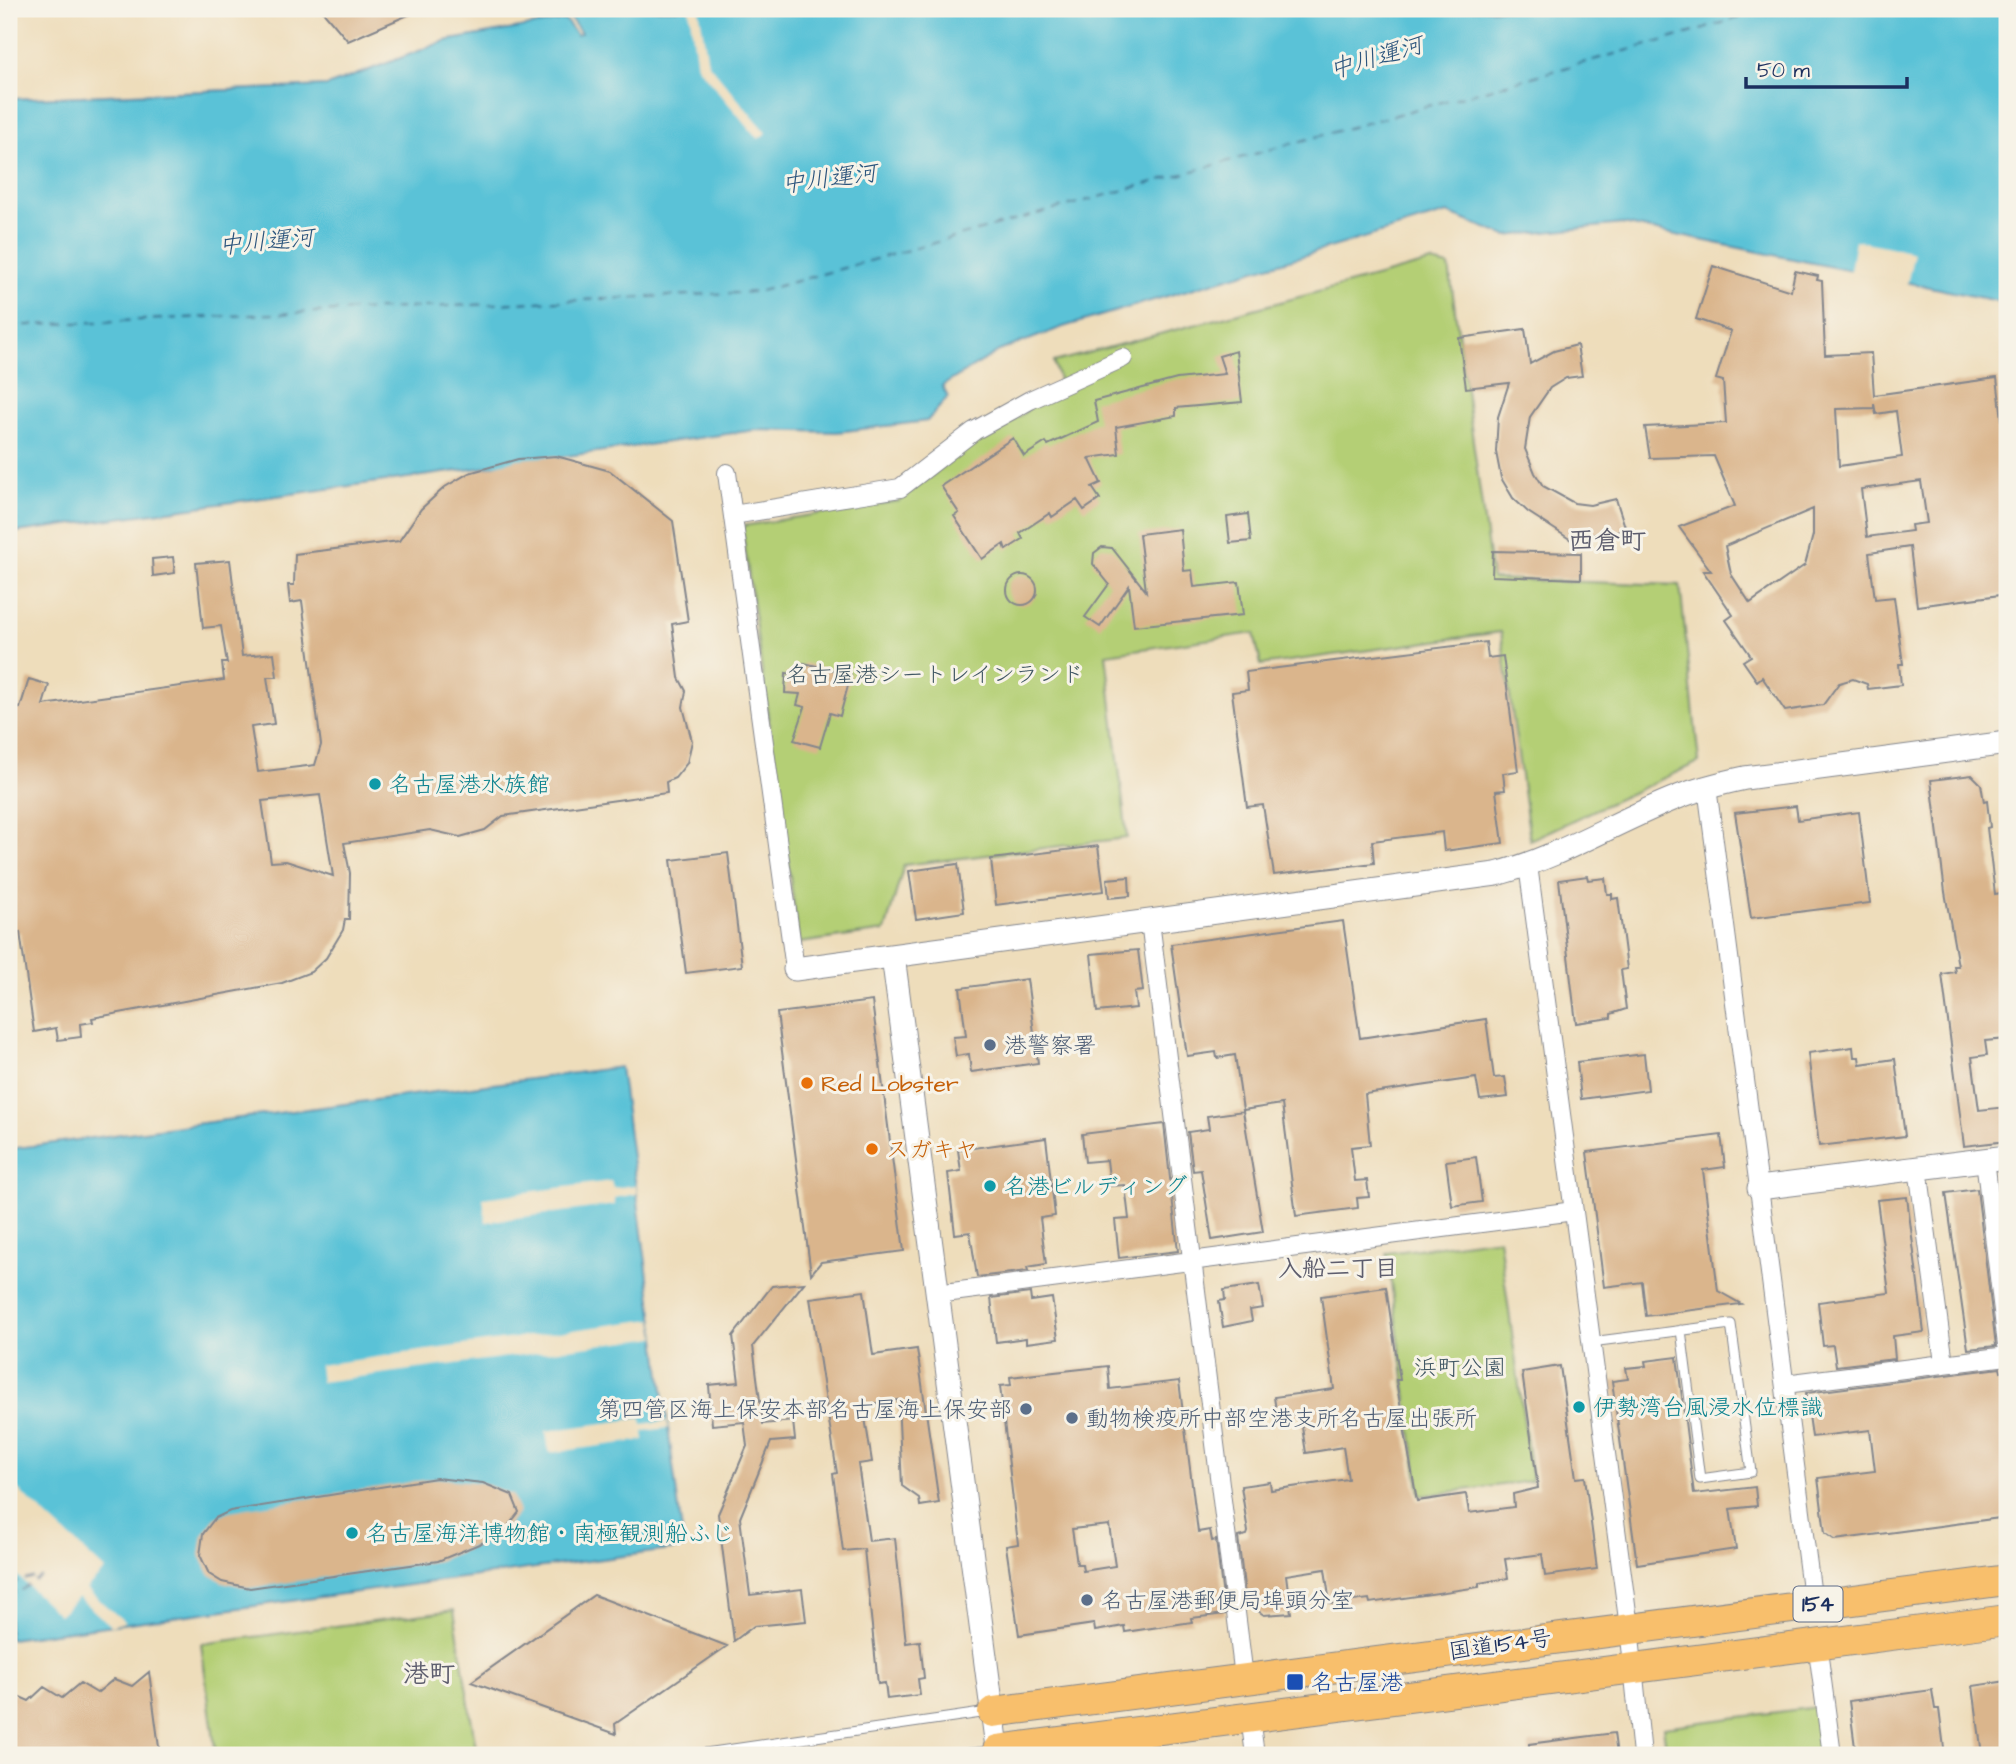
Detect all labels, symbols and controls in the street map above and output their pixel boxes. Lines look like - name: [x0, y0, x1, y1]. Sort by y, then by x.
- water label: 中川運河: [1325, 28, 1430, 88]
- scale bar: [1746, 46, 1908, 90]
- text: 50 m: [1757, 56, 1811, 85]
- water label: 中川運河: [779, 156, 882, 202]
- water label: 中川運河: [217, 221, 318, 263]
- district label: 西倉町: [1568, 523, 1646, 559]
- park label: 名古屋港シートレインランド: [786, 659, 1084, 691]
- place label: 名古屋港水族館: [389, 769, 550, 801]
- marker: 名古屋港水族館: [367, 776, 383, 792]
- place label: 港警察署: [1004, 1030, 1096, 1062]
- marker: 港警察署: [982, 1037, 998, 1053]
- place label: Red Lobster: [821, 1068, 959, 1100]
- marker: Red Lobster: [799, 1075, 815, 1091]
- place label: スガキヤ: [886, 1134, 978, 1166]
- marker: スガキヤ: [864, 1141, 880, 1157]
- place label: 名港ビルディング: [1004, 1171, 1188, 1203]
- marker: 名港ビルディング: [982, 1178, 998, 1194]
- district label: 入船二丁目: [1278, 1252, 1398, 1286]
- park label: 浜町公園: [1414, 1352, 1506, 1384]
- place label: 伊勢湾台風浸水位標識: [1593, 1392, 1823, 1424]
- place label: 第四管区海上保安本部名古屋海上保安部: [598, 1394, 1012, 1426]
- marker: 伊勢湾台風浸水位標識: [1571, 1399, 1587, 1415]
- marker: 第四管区海上保安本部名古屋海上保安部: [1018, 1401, 1034, 1417]
- place label: 動物検疫所中部空港支所名古屋出張所: [1086, 1403, 1477, 1435]
- marker: 動物検疫所中部空港支所名古屋出張所: [1064, 1410, 1080, 1426]
- place label: 名古屋海洋博物館・南極観測船ふじ: [366, 1518, 734, 1550]
- marker: 名古屋海洋博物館・南極観測船ふじ: [344, 1525, 360, 1541]
- place label: 名古屋港郵便局埠頭分室: [1101, 1585, 1354, 1617]
- road number: 154: [1794, 1586, 1842, 1622]
- marker: 名古屋港郵便局埠頭分室: [1079, 1592, 1095, 1608]
- street label: 国道154号: [1446, 1622, 1554, 1668]
- district label: 港町: [403, 1656, 455, 1692]
- place label: 名古屋港: [1311, 1667, 1403, 1699]
- marker: 名古屋港: [1285, 1672, 1305, 1692]

